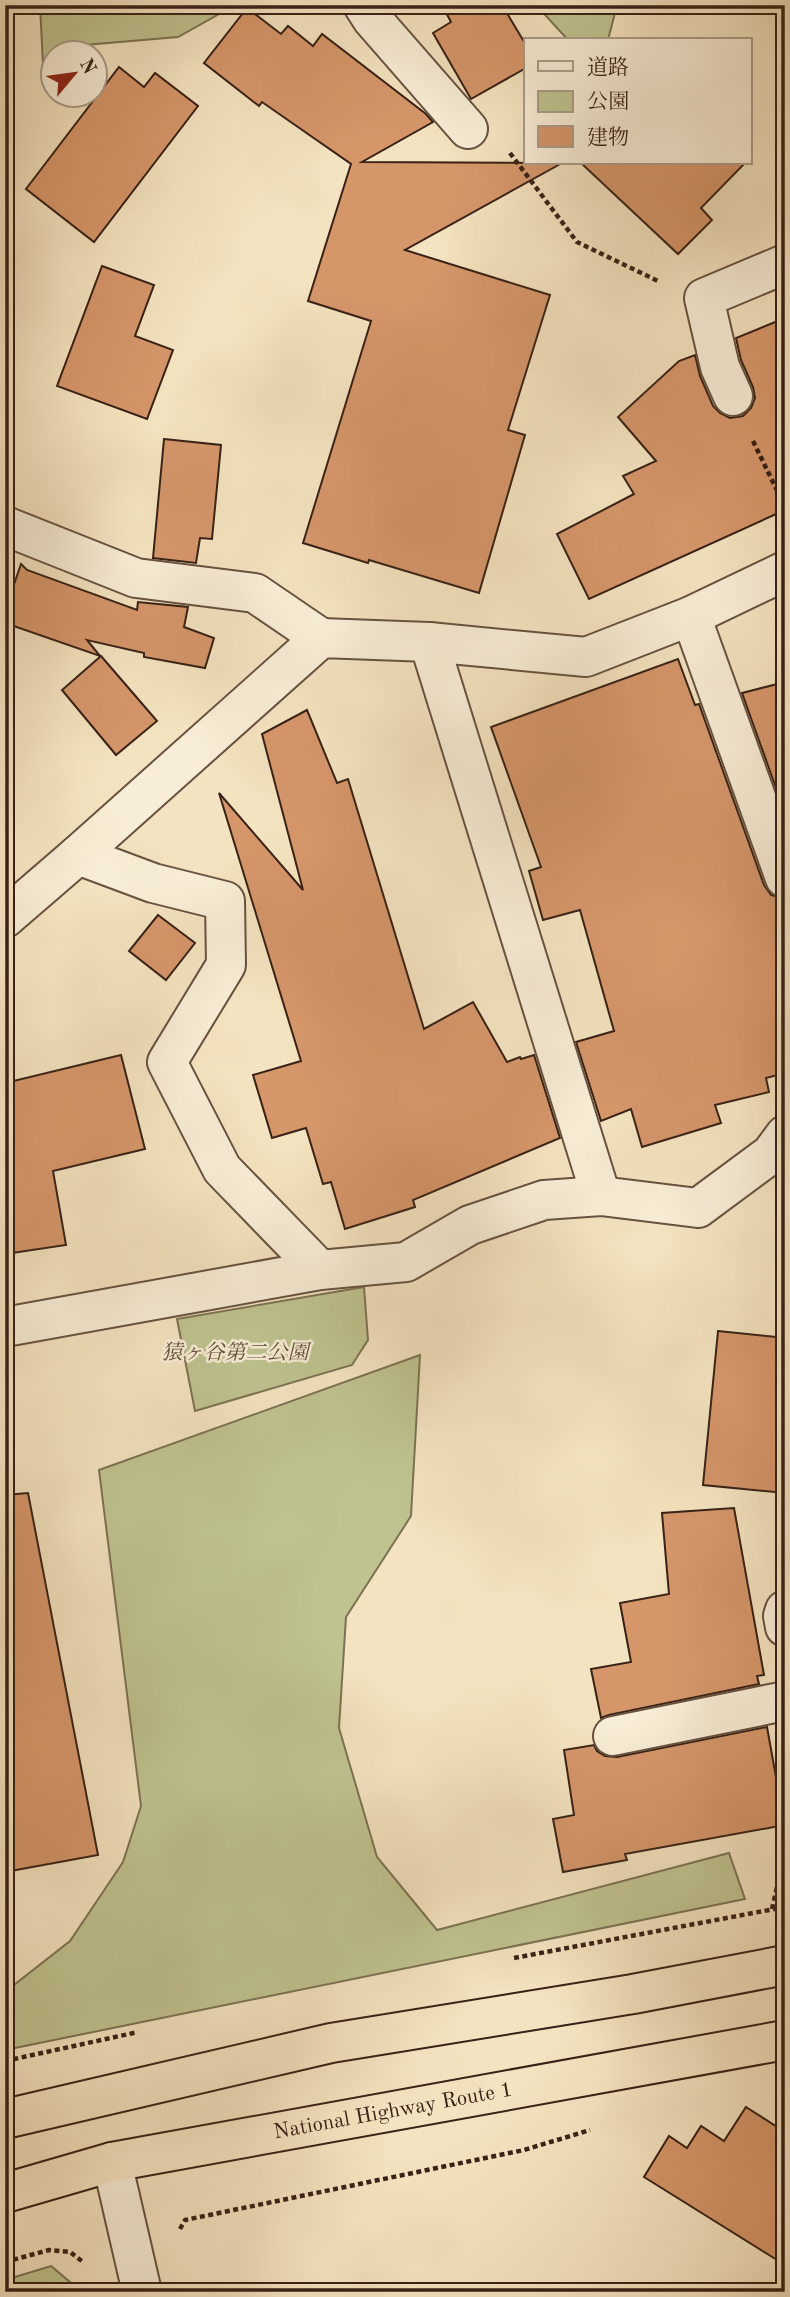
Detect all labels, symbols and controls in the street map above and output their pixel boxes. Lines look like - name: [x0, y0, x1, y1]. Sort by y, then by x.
- north arrow: [38, 38, 108, 108]
- legend: [524, 38, 752, 164]
- text: N: [75, 56, 99, 78]
- text: 道路: [587, 56, 629, 79]
- text: 公園: [587, 90, 629, 113]
- text: 建物: [587, 126, 629, 149]
- park label: 猿ヶ谷第二公園: [162, 1341, 311, 1364]
- street label: National Highway Route 1: [272, 2079, 514, 2143]

